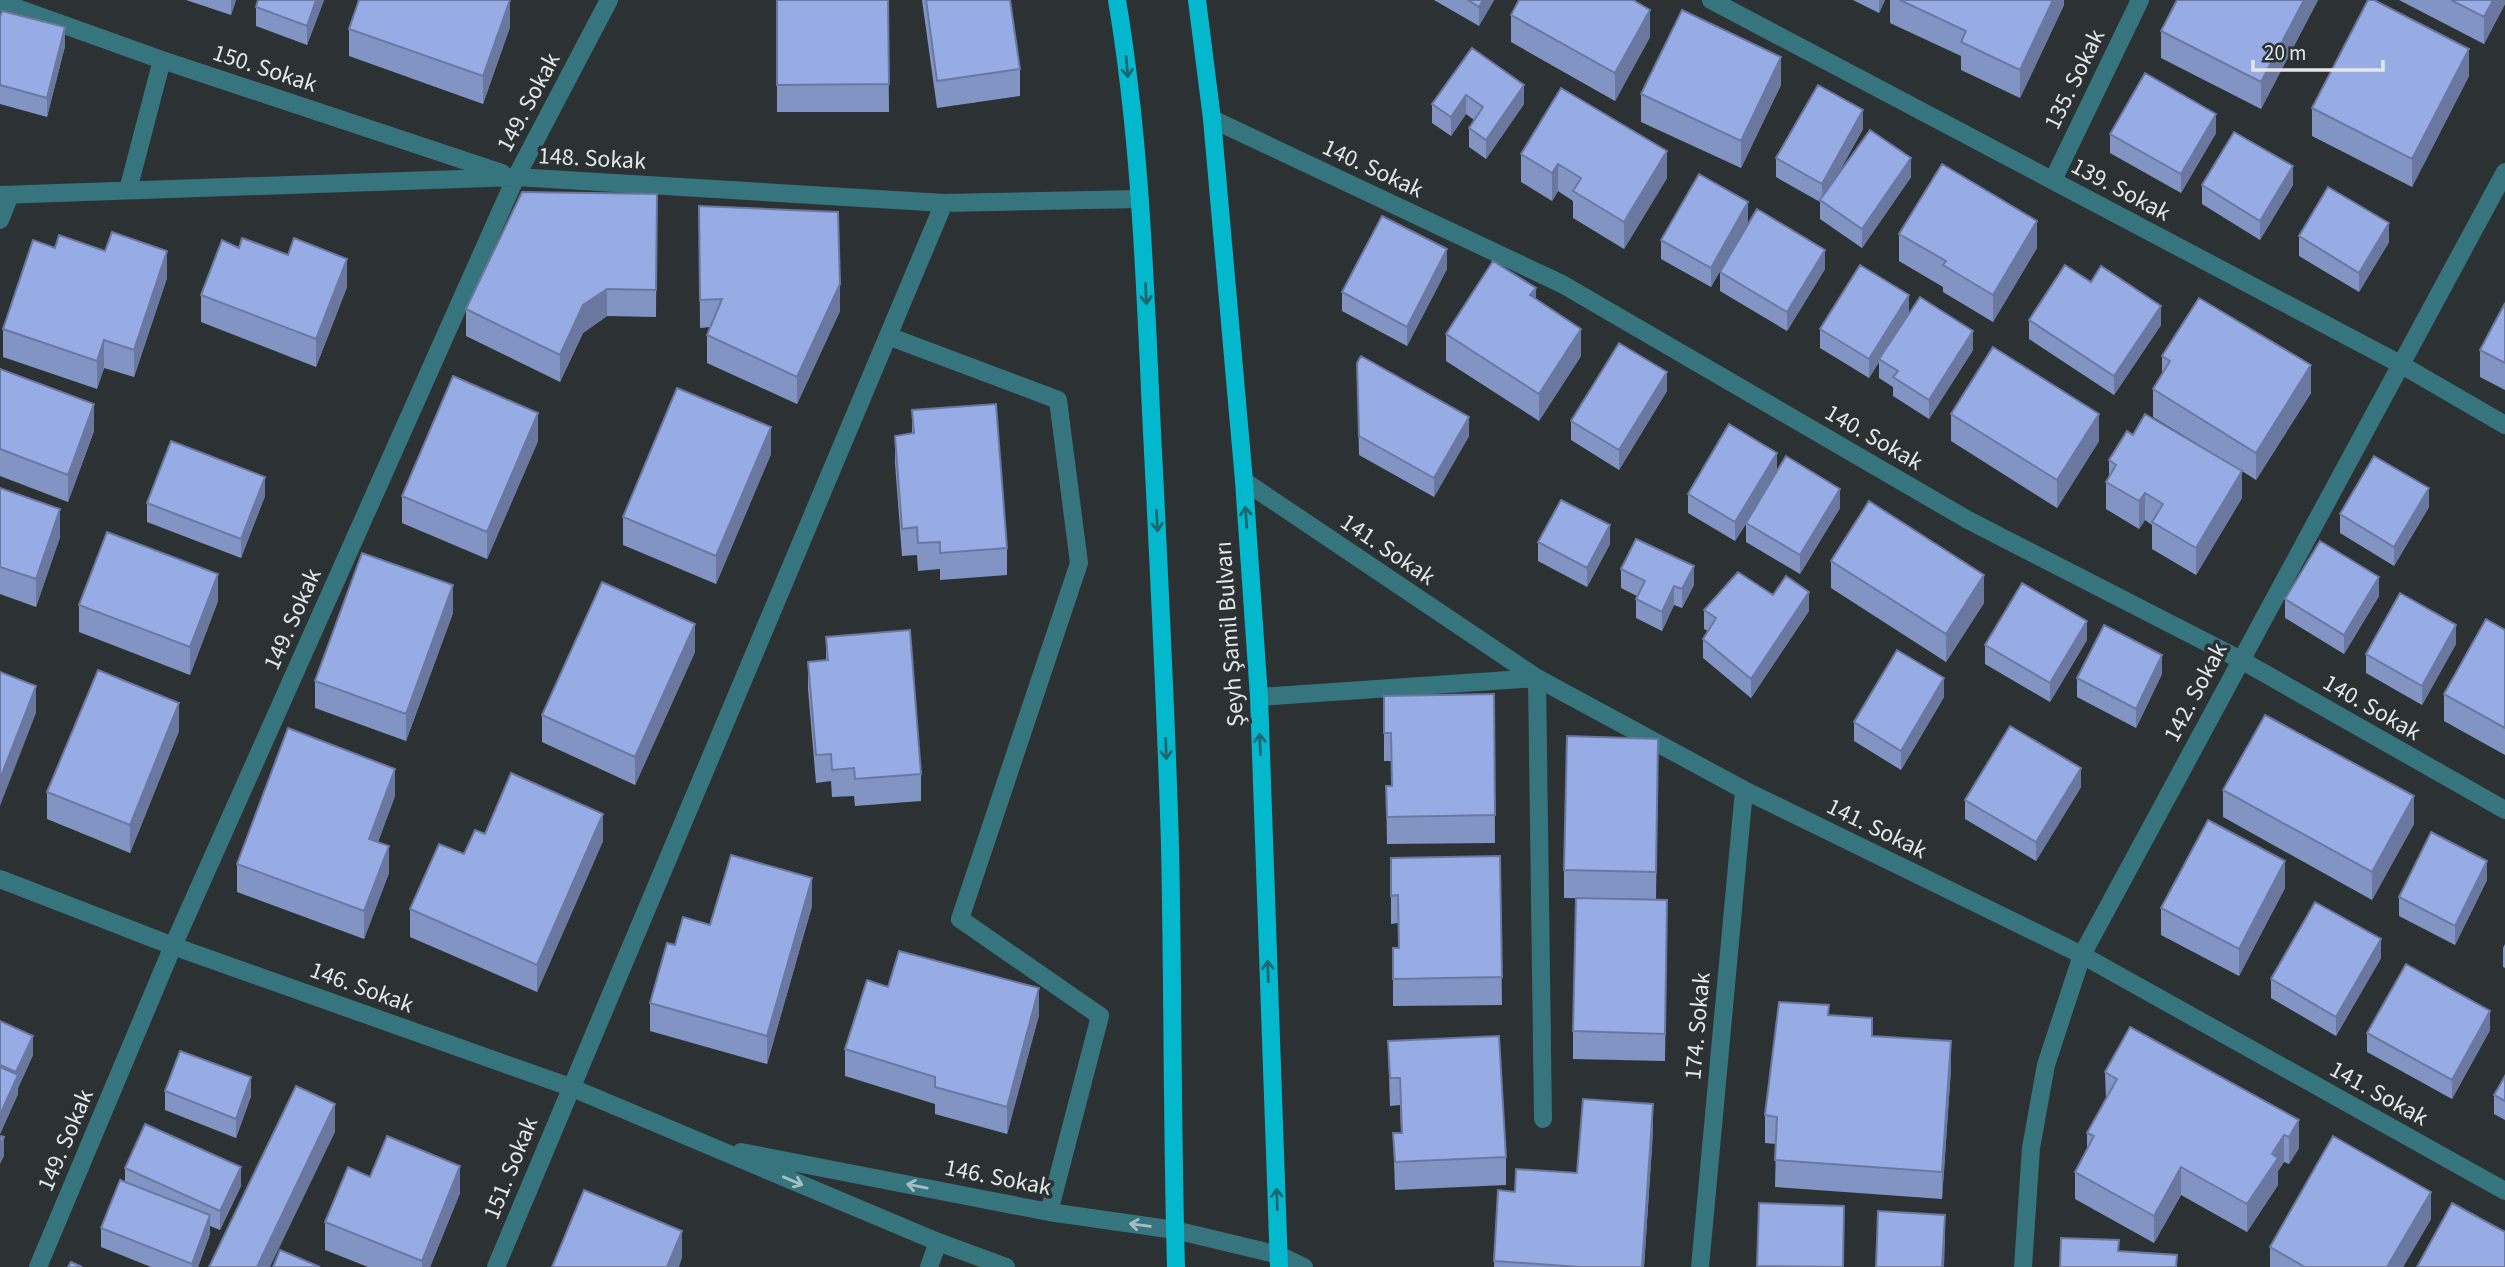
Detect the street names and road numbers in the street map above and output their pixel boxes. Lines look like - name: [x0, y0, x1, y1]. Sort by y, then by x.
- street label: 135. Sokak: [2035, 23, 2114, 135]
- street label: 150. Sokak: [208, 35, 322, 102]
- street label: 149. Sokak: [488, 46, 569, 158]
- street label: 140. Sokak: [1316, 130, 1429, 207]
- street label: 148. Sokak: [537, 138, 647, 179]
- street label: 139. Sokak: [2065, 149, 2177, 230]
- street label: 140. Sokak: [1818, 395, 1929, 480]
- street label: 141. Sokak: [1333, 505, 1442, 594]
- street label: Şeyh Şamil Bulvarı: [1206, 540, 1253, 728]
- street label: 149. Sokak: [255, 563, 330, 676]
- street label: 142. Sokak: [2155, 636, 2236, 748]
- street label: 140. Sokak: [2316, 665, 2427, 750]
- street label: 141. Sokak: [1821, 789, 1933, 868]
- street label: 146. Sokak: [305, 953, 419, 1022]
- street label: 174. Sokak: [1675, 971, 1720, 1081]
- street label: 141. Sokak: [2323, 1052, 2435, 1135]
- street label: 149. Sokak: [28, 1084, 103, 1197]
- street label: 151. Sokak: [474, 1111, 547, 1225]
- street label: 146. Sokak: [942, 1150, 1054, 1205]

